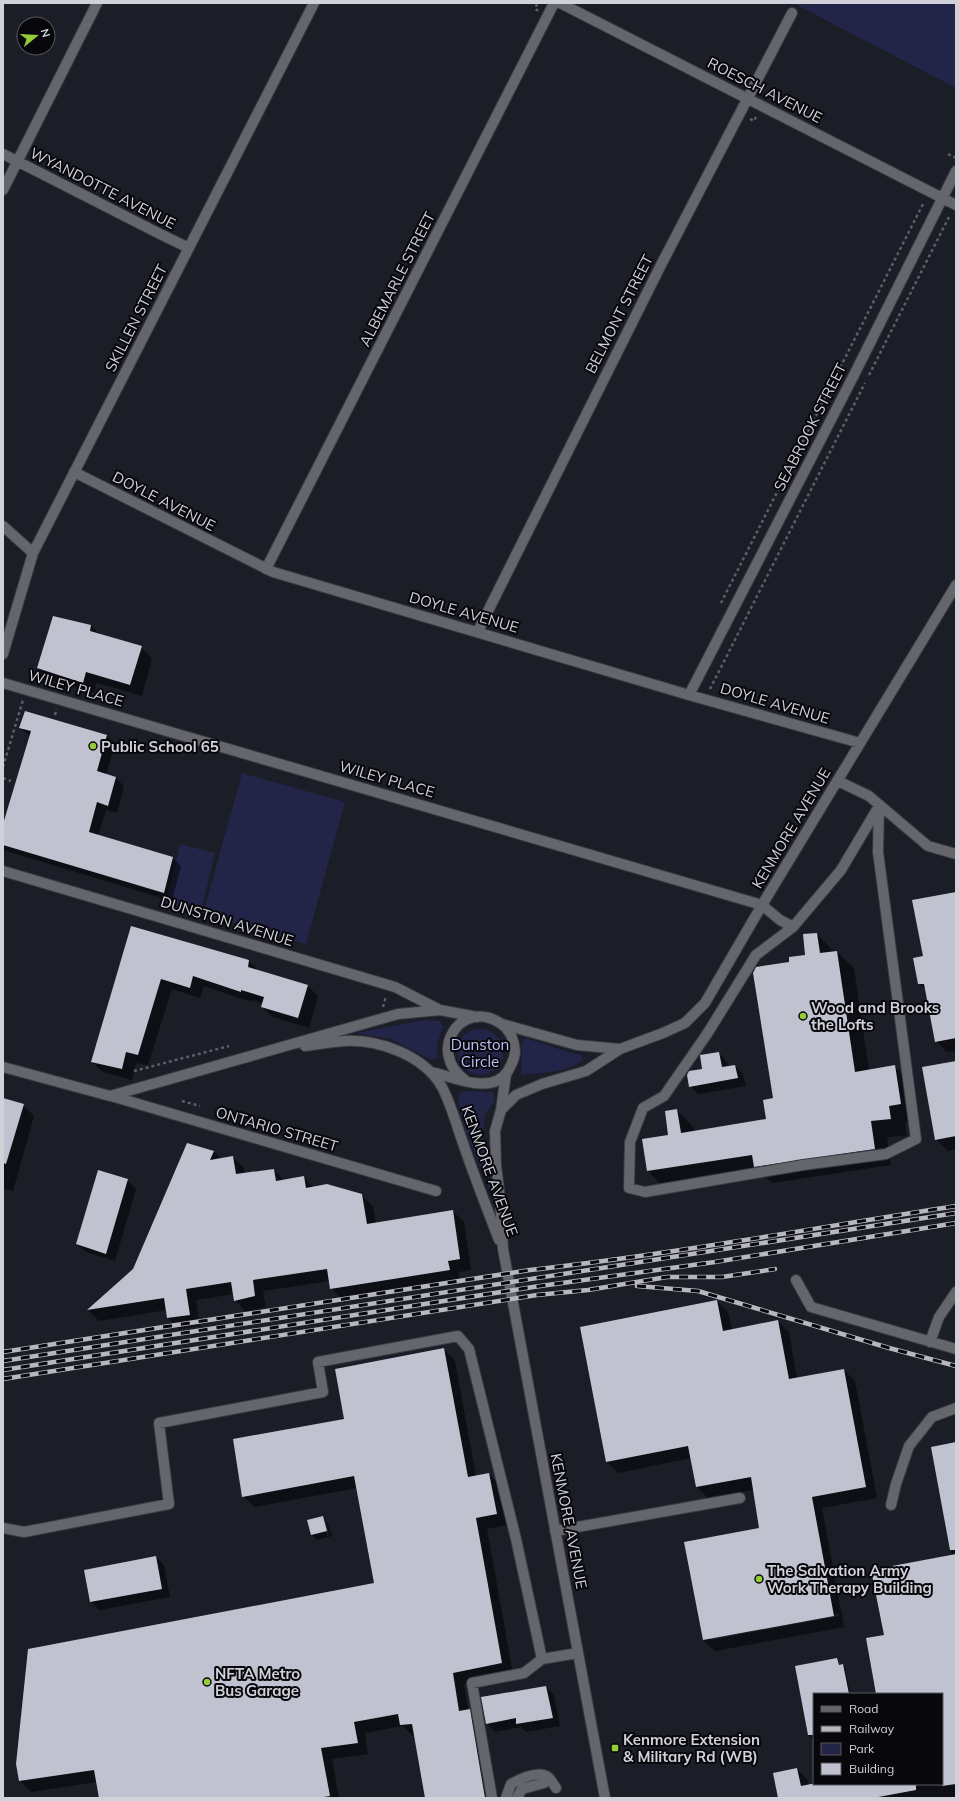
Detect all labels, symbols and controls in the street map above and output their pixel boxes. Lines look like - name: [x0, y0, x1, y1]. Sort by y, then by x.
- north arrow: [16, 16, 56, 56]
- text: N: [38, 27, 53, 39]
- street label: ROESCH AVENUE: [705, 53, 826, 127]
- street label: WYANDOTTE AVENUE: [27, 143, 179, 233]
- street label: ALBEMARLE STREET: [355, 209, 439, 349]
- street label: BELMONT STREET: [581, 251, 657, 377]
- street label: SKILLEN STREET: [101, 261, 171, 375]
- street label: SEABROOK STREET: [769, 360, 851, 494]
- street label: DOYLE AVENUE: [109, 467, 219, 535]
- street label: DOYLE AVENUE: [407, 587, 521, 637]
- street label: WILEY PLACE: [26, 665, 126, 711]
- street label: DOYLE AVENUE: [718, 678, 832, 728]
- place label: Public School 65: [101, 737, 219, 756]
- marker: Public School 65: [88, 741, 98, 751]
- street label: WILEY PLACE: [337, 756, 437, 802]
- street label: KENMORE AVENUE: [747, 764, 835, 892]
- street label: DUNSTON AVENUE: [158, 892, 296, 950]
- place label: Wood and Brooks the Lofts: [811, 998, 939, 1034]
- marker: Wood and Brooks the Lofts: [798, 1011, 808, 1021]
- park label: Dunston Circle: [451, 1035, 509, 1071]
- street label: ONTARIO STREET: [214, 1102, 340, 1156]
- street label: KENMORE AVENUE: [458, 1103, 523, 1239]
- street label: KENMORE AVENUE: [547, 1452, 591, 1591]
- place label: The Salvation Army Work Therapy Building: [767, 1561, 932, 1597]
- marker: The Salvation Army Work Therapy Building: [754, 1574, 764, 1584]
- place label: NFTA Metro Bus Garage: [215, 1664, 300, 1700]
- marker: NFTA Metro Bus Garage: [202, 1677, 212, 1687]
- legend: [813, 1693, 943, 1785]
- text: Road: [849, 1701, 878, 1716]
- text: Railway: [849, 1721, 895, 1736]
- place label: Kenmore Extension & Military Rd (WB): [623, 1730, 760, 1766]
- text: Park: [849, 1741, 875, 1756]
- marker: Kenmore Extension & Military Rd (WB): [610, 1743, 620, 1753]
- text: Building: [849, 1761, 894, 1776]

